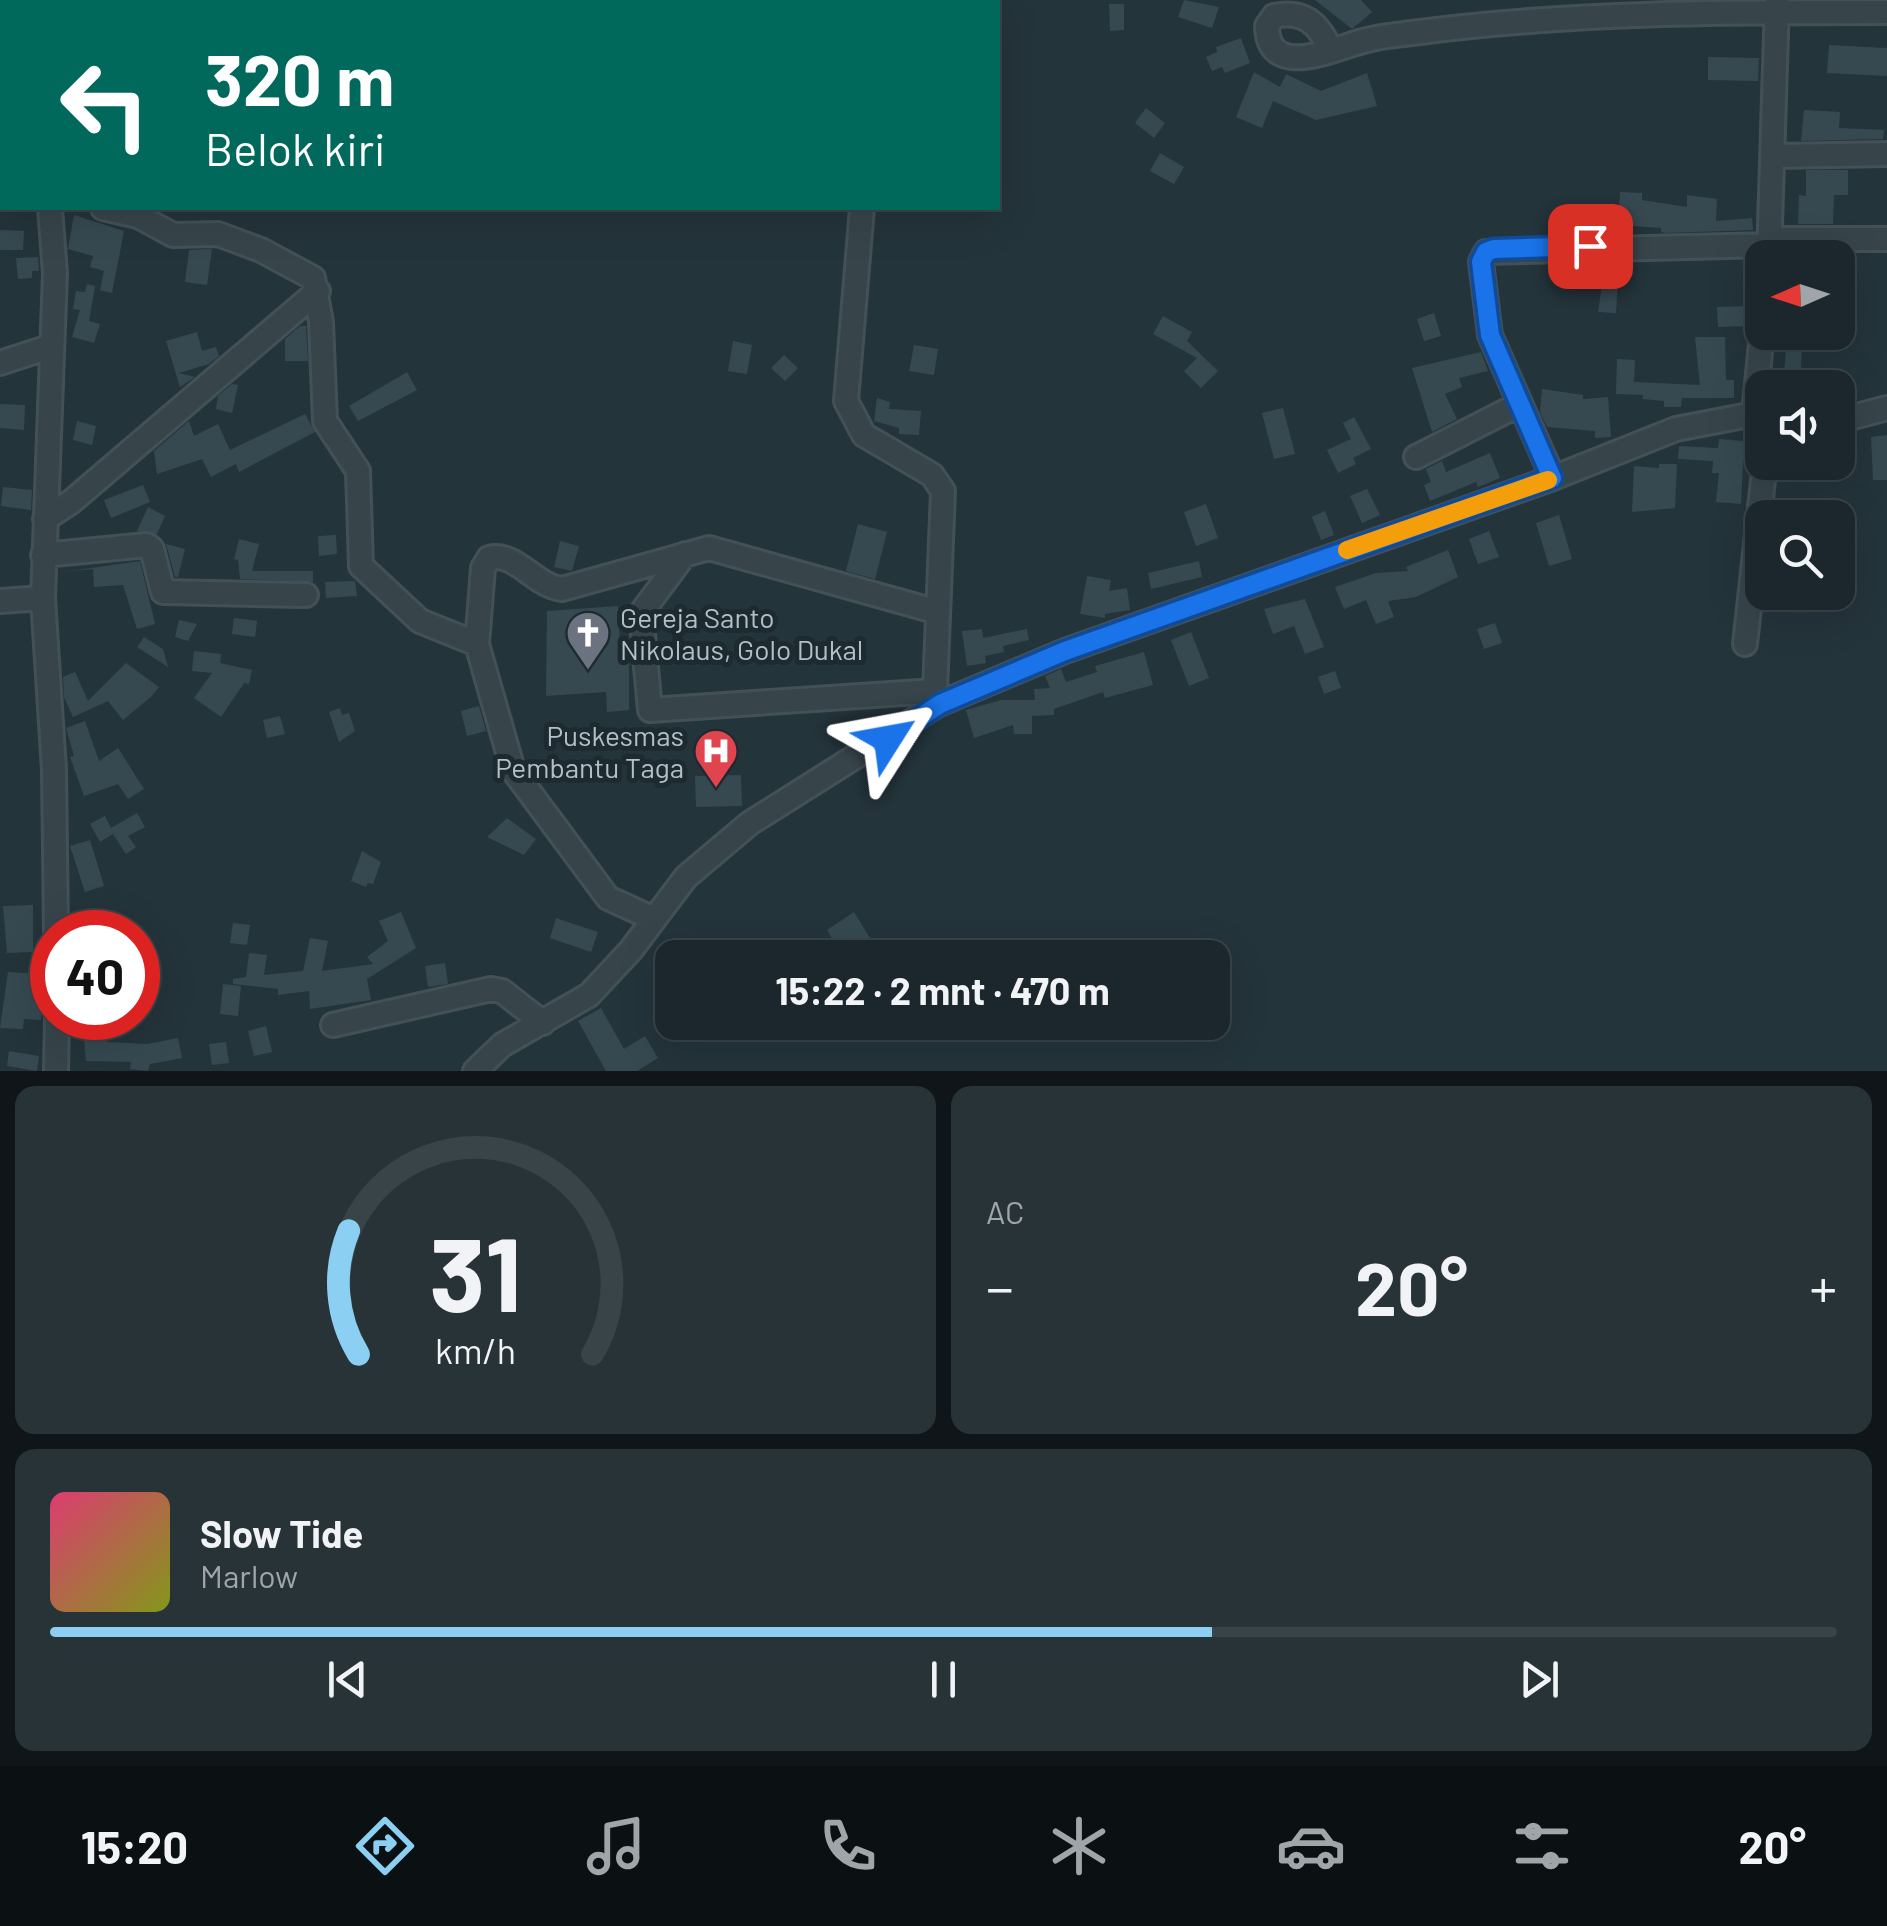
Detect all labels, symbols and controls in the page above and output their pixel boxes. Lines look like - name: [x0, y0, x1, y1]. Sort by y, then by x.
- text: 320 m: [205, 36, 394, 120]
- icon: left: [40, 40, 170, 170]
- text: Belok kiri: [205, 121, 386, 175]
- pin: [1548, 204, 1633, 289]
- icon: arrive: [1563, 219, 1618, 274]
- north arrow: [1745, 240, 1855, 350]
- map controls: [1745, 240, 1855, 610]
- button: sound: [1745, 370, 1855, 480]
- button: search: [1745, 500, 1855, 610]
- place label: Gereja Santo Nikolaus, Golo Dukal: [620, 600, 863, 666]
- church icon: Gereja Santo Nikolaus, Golo Dukal: [565, 610, 611, 671]
- position arrow: [836, 687, 940, 791]
- place label: Puskesmas Pembantu Taga: [495, 718, 684, 784]
- hospital icon: Puskesmas Pembantu Taga: [693, 728, 739, 789]
- speed limit sign: 40: [30, 910, 160, 1040]
- text: 15:22 · 2 mnt · 470 m: [775, 967, 1110, 1013]
- text: AC: [986, 1192, 1024, 1230]
- text: 31: [429, 1208, 522, 1333]
- text: 20°: [1355, 1241, 1468, 1331]
- text: −: [986, 1253, 1014, 1319]
- text: +: [1809, 1253, 1837, 1319]
- text: km/h: [435, 1328, 516, 1371]
- text: Slow Tide: [200, 1510, 363, 1556]
- text: Marlow: [200, 1556, 298, 1594]
- icon: previous: [320, 1652, 375, 1707]
- icon: pause: [916, 1652, 971, 1707]
- icon: next: [1512, 1652, 1567, 1707]
- icon: directions: [350, 1811, 420, 1881]
- icon: music: [581, 1811, 651, 1881]
- icon: phone: [813, 1811, 883, 1881]
- icon: climate: [1044, 1811, 1114, 1881]
- icon: car: [1276, 1811, 1346, 1881]
- icon: filters: [1507, 1811, 1577, 1881]
- text: 15:20: [81, 1819, 188, 1873]
- text: 20°: [1738, 1819, 1806, 1873]

